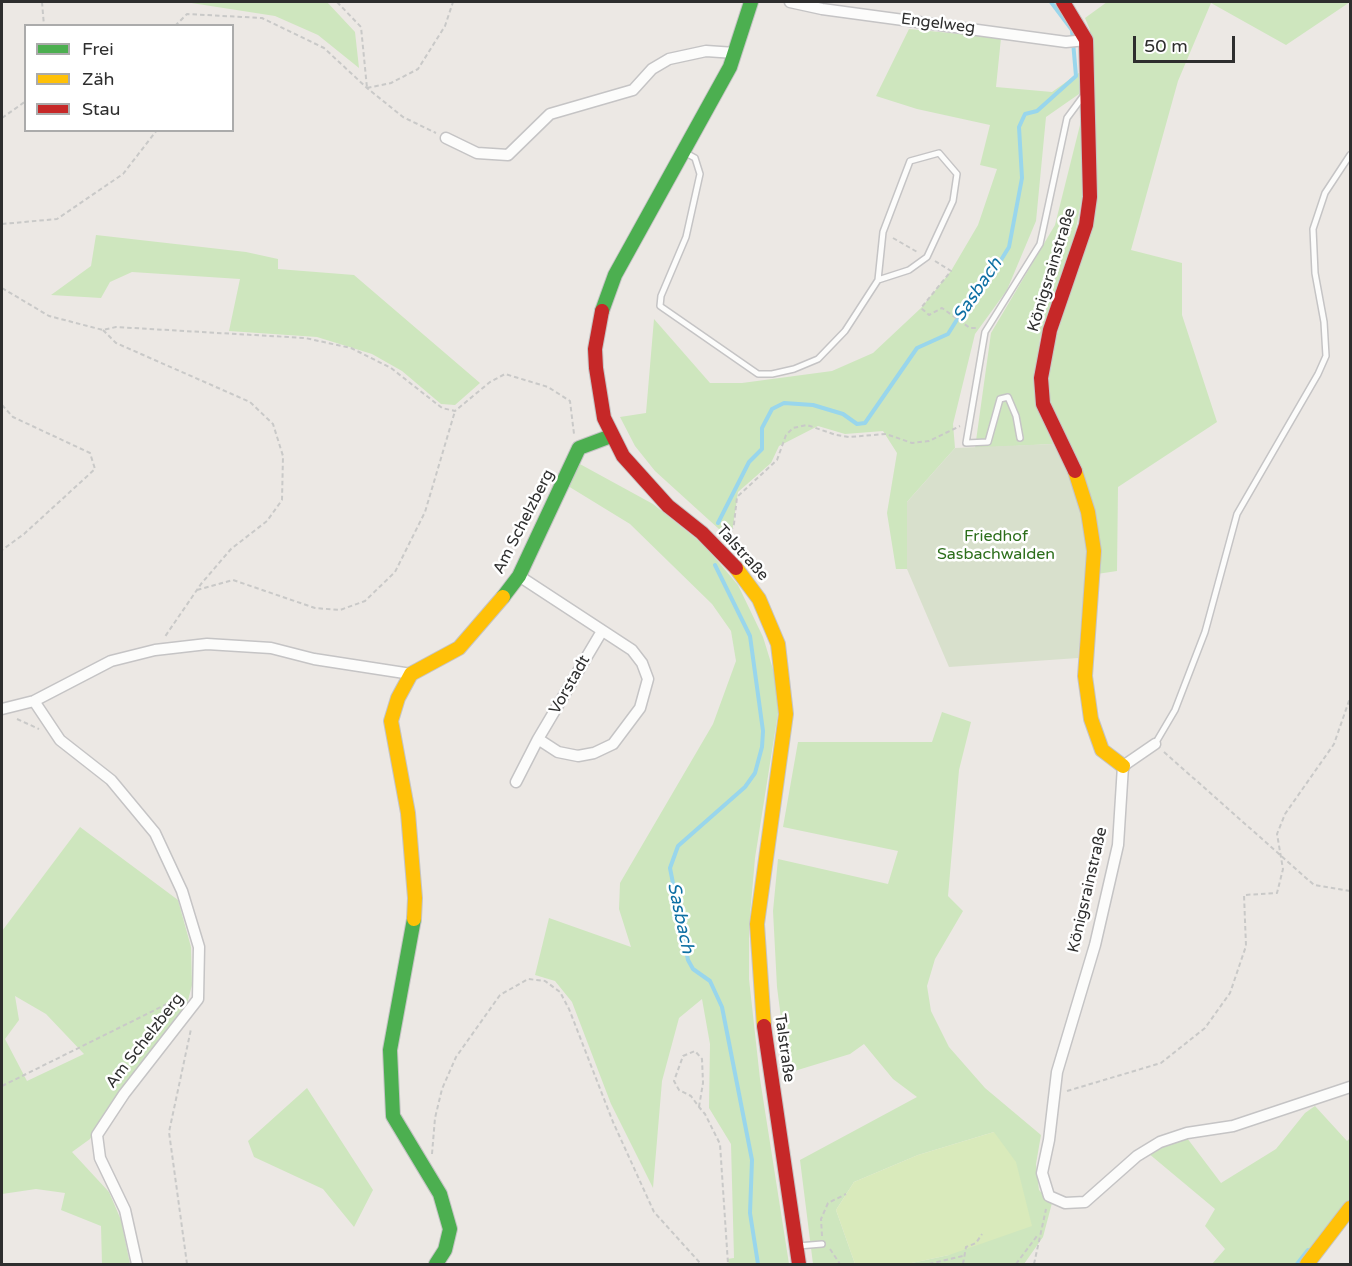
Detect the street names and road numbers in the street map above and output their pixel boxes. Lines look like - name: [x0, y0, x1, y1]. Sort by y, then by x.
- street label: Engelweg: [900, 10, 976, 38]
- street label: Königsrainstraße: [1024, 206, 1080, 334]
- street label: Am Schelzberg: [489, 466, 559, 578]
- street label: Talstraße: [712, 521, 772, 585]
- street label: Vorstadt: [545, 652, 595, 718]
- street label: Königsrainstraße: [1064, 825, 1112, 955]
- street label: Am Schelzberg: [102, 990, 188, 1092]
- street label: Talstraße: [770, 1012, 798, 1084]

